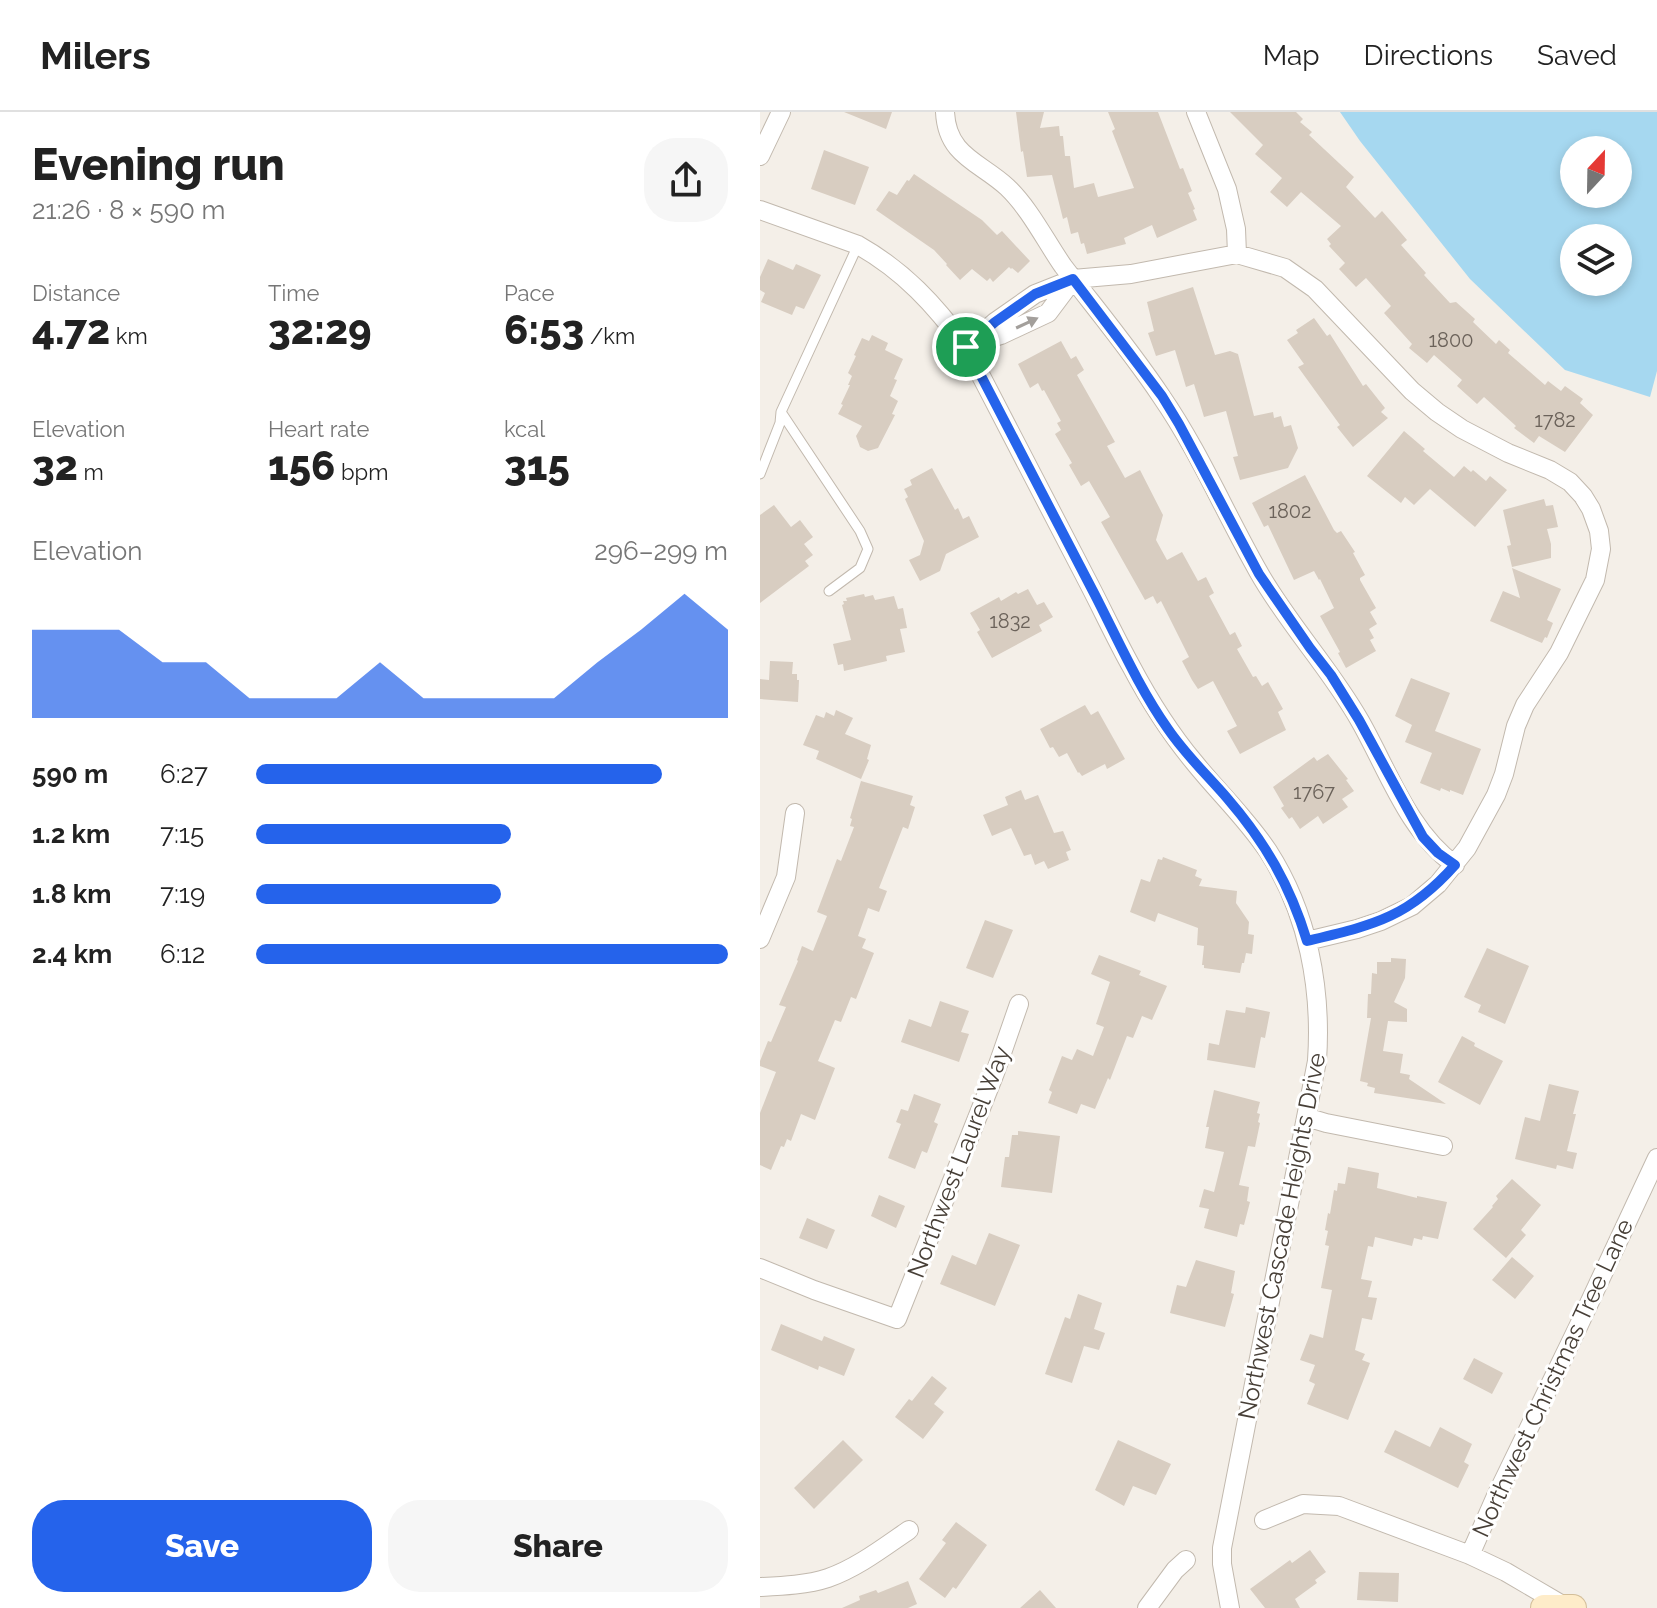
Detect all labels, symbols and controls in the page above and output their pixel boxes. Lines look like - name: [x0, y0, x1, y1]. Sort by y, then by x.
- text: Milers: [40, 33, 151, 78]
- text: Map: [1263, 39, 1320, 72]
- text: Directions: [1364, 39, 1493, 72]
- text: Saved: [1537, 39, 1617, 72]
- north arrow: [1560, 136, 1632, 208]
- map controls: [1560, 136, 1632, 296]
- button: share: [644, 138, 728, 222]
- text: Evening run: [32, 139, 285, 190]
- text: 21:26 · 8 × 590 m: [32, 195, 225, 225]
- button: layers: [1560, 224, 1632, 296]
- text: Distance: [32, 280, 120, 306]
- text: Time: [268, 280, 319, 306]
- text: Pace: [504, 280, 554, 306]
- text: 4.72: [32, 306, 110, 353]
- text: 32:29: [268, 306, 372, 353]
- text: 6:53: [504, 306, 584, 353]
- pin: [932, 313, 1000, 381]
- one-way arrow: [1015, 316, 1039, 330]
- text: km: [110, 323, 148, 349]
- text: /km: [584, 323, 635, 349]
- icon: arrive: [944, 325, 988, 369]
- house number: 1800: [1429, 328, 1473, 352]
- house number: 1782: [1534, 408, 1576, 432]
- text: Elevation: [32, 416, 125, 442]
- text: Heart rate: [268, 416, 369, 442]
- text: kcal: [504, 416, 545, 442]
- text: 32: [32, 442, 78, 489]
- text: 156: [268, 442, 335, 489]
- text: 315: [504, 442, 570, 489]
- text: m: [78, 459, 104, 485]
- text: bpm: [335, 459, 388, 485]
- house number: 1802: [1268, 499, 1312, 523]
- text: Elevation: [32, 536, 142, 566]
- text: 296–299 m: [594, 536, 728, 566]
- house number: 1832: [989, 609, 1031, 633]
- text: 590 m: [32, 759, 108, 789]
- text: 6:27: [160, 759, 208, 789]
- house number: 1767: [1293, 780, 1335, 804]
- text: 1.2 km: [32, 819, 110, 849]
- text: 7:15: [160, 819, 204, 849]
- text: 1.8 km: [32, 879, 111, 909]
- text: 7:19: [160, 879, 205, 909]
- text: 2.4 km: [32, 939, 112, 969]
- text: 6:12: [160, 939, 205, 969]
- street label: Northwest Laurel Way: [901, 1042, 1016, 1282]
- street label: Northwest Cascade Heights Drive: [1232, 1050, 1331, 1422]
- street label: Northwest Christmas Tree Lane: [1466, 1214, 1639, 1541]
- button: Save: [32, 1500, 372, 1592]
- button: Share: [388, 1500, 728, 1592]

